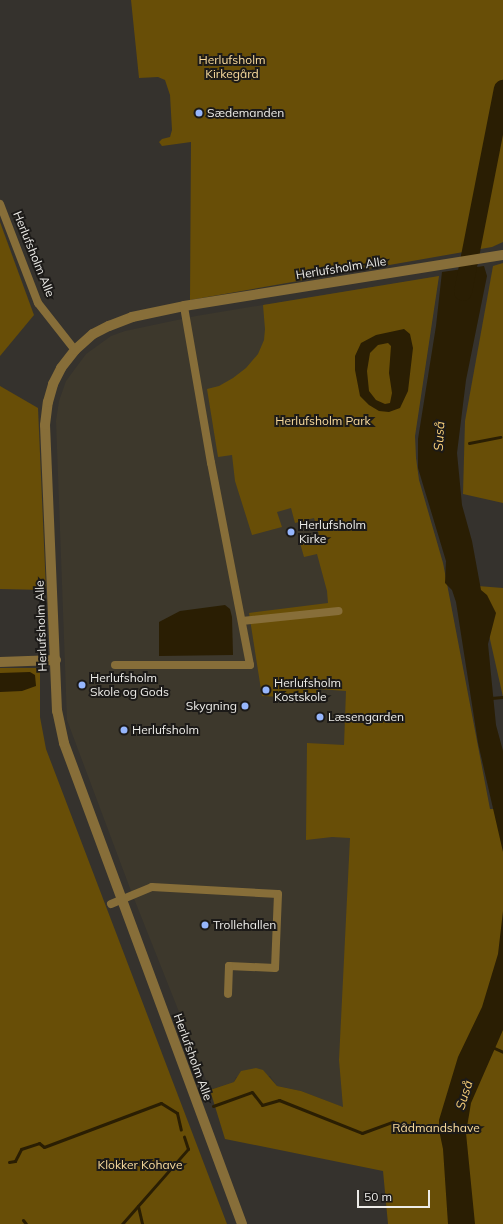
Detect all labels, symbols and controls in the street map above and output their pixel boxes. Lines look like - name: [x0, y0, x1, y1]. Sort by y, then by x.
- park label: Herlufsholm Kirkegård: [198, 53, 266, 81]
- place label: Sædemanden: [207, 106, 284, 120]
- marker: Sædemanden: [194, 108, 204, 118]
- street label: Herlufsholm Alle: [10, 209, 58, 299]
- street label: Herlufsholm Alle: [295, 254, 387, 282]
- park label: Herlufsholm Park: [275, 414, 371, 428]
- water label: Suså: [430, 421, 448, 451]
- place label: Herlufsholm Kirke: [299, 518, 366, 546]
- marker: Herlufsholm Kirke: [286, 527, 296, 537]
- street label: Herlufsholm Alle: [32, 580, 50, 672]
- place label: Herlufsholm Skole og Gods: [90, 671, 169, 699]
- place label: Herlufsholm Kostskole: [274, 676, 341, 704]
- marker: Herlufsholm Skole og Gods: [77, 680, 87, 690]
- marker: Herlufsholm Kostskole: [261, 685, 271, 695]
- place label: Skygning: [186, 699, 237, 713]
- marker: Skygning: [240, 701, 250, 711]
- place label: Læsengarden: [328, 710, 404, 724]
- marker: Læsengarden: [315, 712, 325, 722]
- place label: Herlufsholm: [132, 723, 199, 737]
- marker: Herlufsholm: [119, 725, 129, 735]
- place label: Trollehallen: [213, 918, 276, 932]
- marker: Trollehallen: [200, 920, 210, 930]
- street label: Herlufsholm Alle: [171, 1012, 215, 1102]
- water label: Suså: [452, 1078, 476, 1112]
- park label: Rådmandshave: [392, 1121, 480, 1135]
- park label: Klokker Kohave: [98, 1158, 182, 1172]
- scale bar: [359, 1182, 432, 1208]
- text: 50 m: [364, 1189, 392, 1204]

